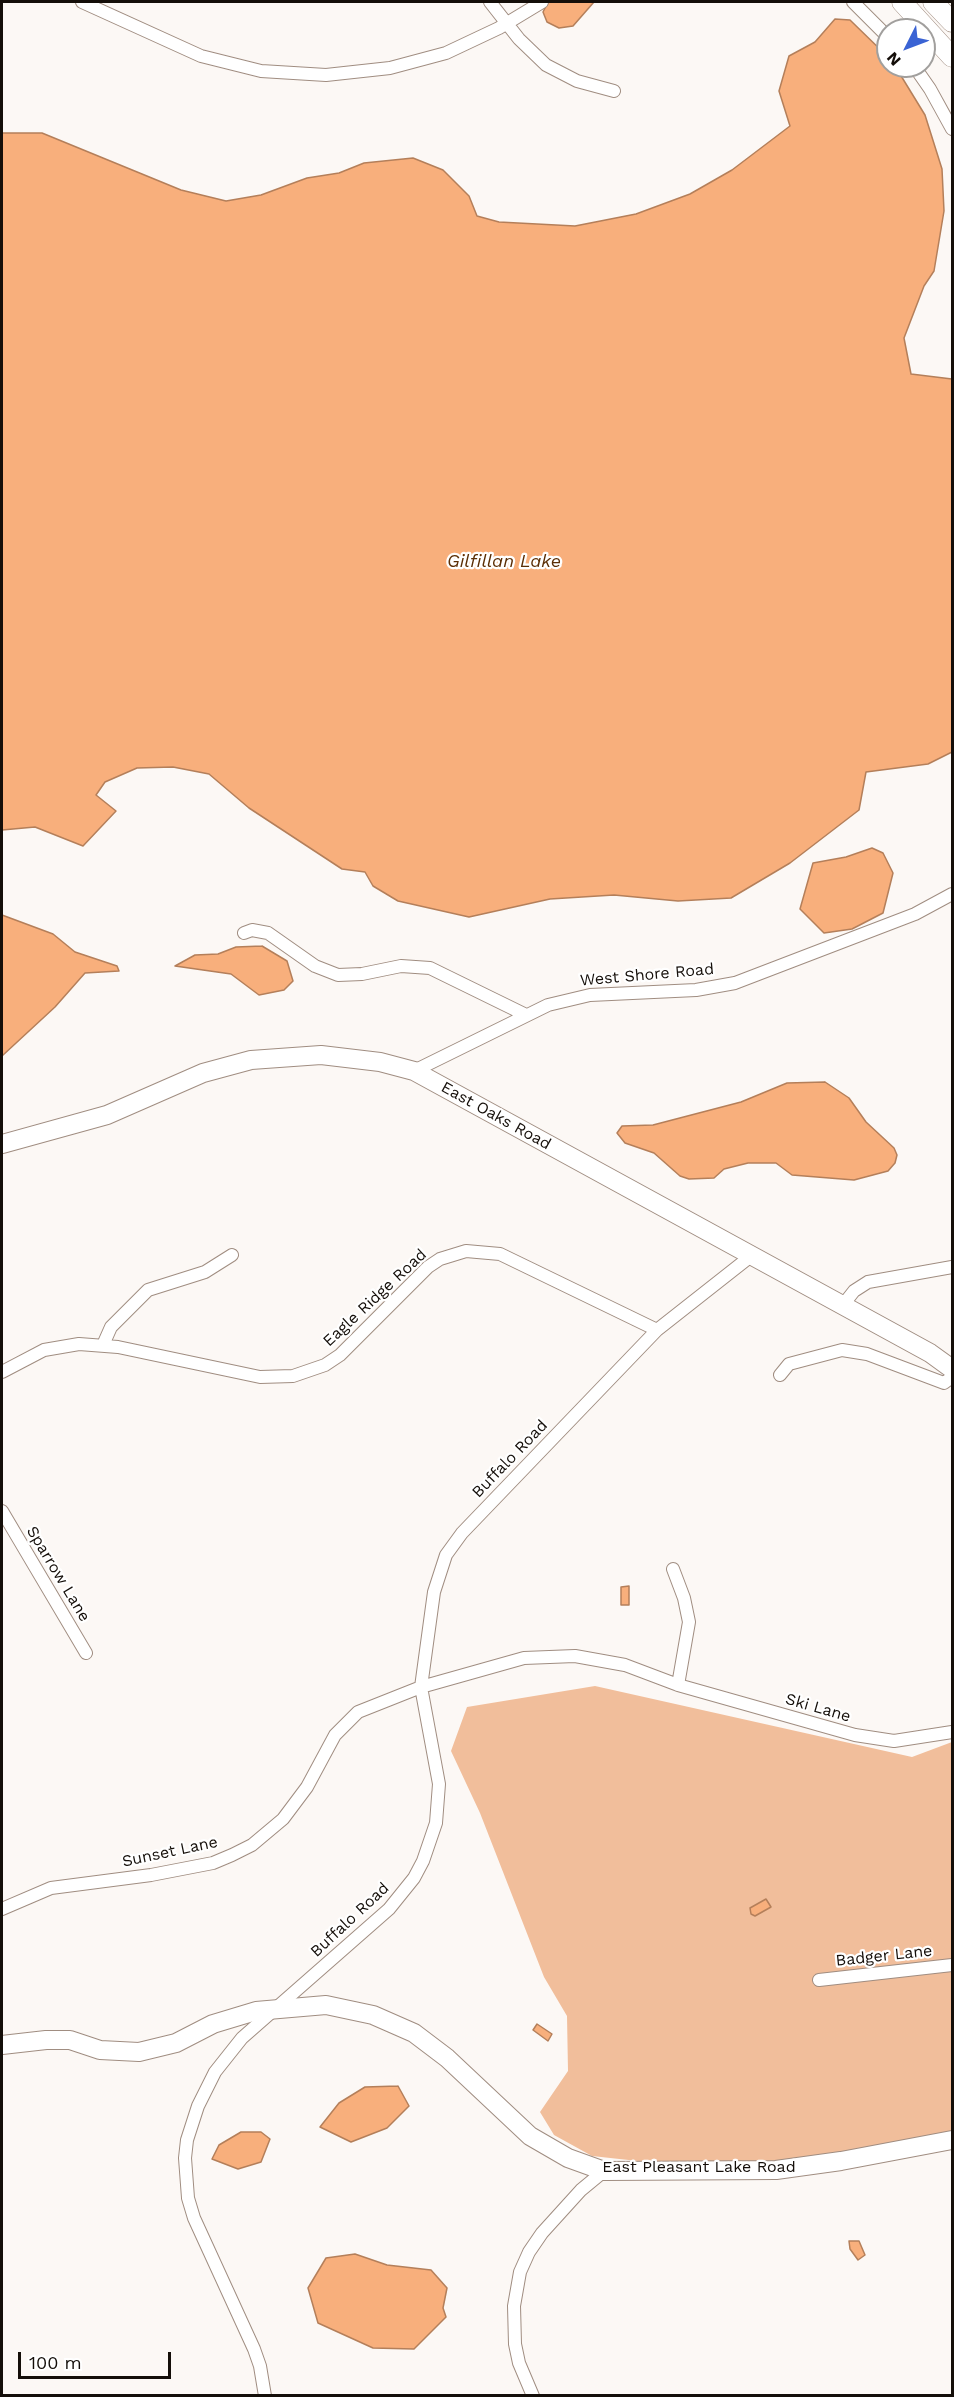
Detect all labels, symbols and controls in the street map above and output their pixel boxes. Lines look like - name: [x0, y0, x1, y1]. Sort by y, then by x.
- north arrow: [876, 18, 936, 78]
- text: N: [883, 48, 905, 70]
- water label: Gilfillan Lake: [447, 551, 561, 573]
- street label: West Shore Road: [579, 960, 715, 990]
- street label: East Oaks Road: [438, 1078, 554, 1154]
- street label: Eagle Ridge Road: [319, 1245, 431, 1351]
- street label: Buffalo Road: [468, 1416, 552, 1502]
- street label: Sparrow Lane: [22, 1523, 94, 1625]
- street label: Ski Lane: [783, 1690, 853, 1726]
- street label: Sunset Lane: [120, 1832, 220, 1872]
- street label: Buffalo Road: [307, 1879, 393, 1961]
- street label: Badger Lane: [835, 1941, 933, 1971]
- street label: East Pleasant Lake Road: [602, 2157, 796, 2177]
- scale bar: [21, 2340, 174, 2378]
- text: 100 m: [29, 2352, 82, 2373]

